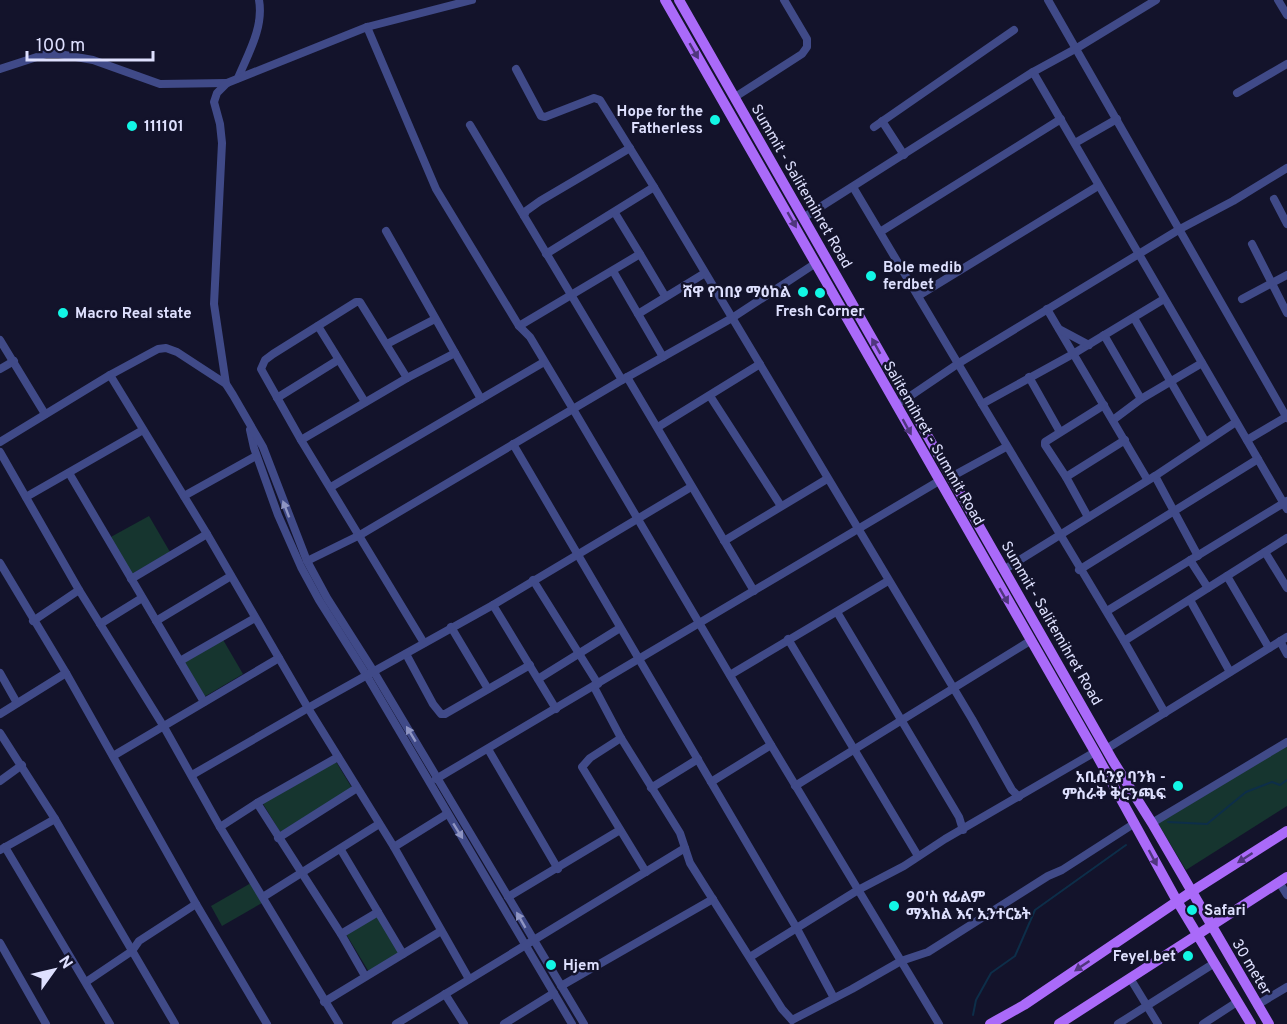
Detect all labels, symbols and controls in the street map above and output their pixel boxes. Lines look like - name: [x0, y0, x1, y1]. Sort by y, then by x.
- scale bar: [27, 24, 153, 62]
- text: 100 m: [36, 35, 85, 58]
- one-way arrow: [689, 43, 700, 59]
- street label: Summit - Salitemihret Road: [746, 101, 856, 272]
- place label: Hope for the Fatherless: [617, 103, 703, 139]
- marker: Hope for the Fatherless: [708, 113, 722, 127]
- place label: 111101: [144, 118, 184, 137]
- marker: 111101: [125, 119, 139, 133]
- one-way arrow: [786, 212, 797, 228]
- place label: Bole medib ferdbet: [883, 259, 962, 295]
- marker: Bole medib ferdbet: [864, 269, 878, 283]
- place label: ሸዋ የገበያ ማዕከል: [683, 284, 791, 303]
- marker: ሸዋ የገበያ ማዕከል: [796, 285, 810, 299]
- marker: Fresh Corner: [813, 286, 827, 300]
- place label: Fresh Corner: [775, 303, 865, 322]
- place label: Macro Real state: [75, 305, 192, 324]
- marker: Macro Real state: [56, 306, 70, 320]
- one-way arrow: [870, 338, 881, 354]
- street label: Salitemihret - Summit Road: [878, 358, 988, 529]
- one-way arrow: [902, 418, 912, 435]
- one-way arrow: [281, 500, 291, 518]
- street label: Summit - Salitemihret Road: [996, 538, 1106, 709]
- one-way arrow: [999, 587, 1009, 604]
- one-way arrow: [406, 725, 416, 742]
- place label: አቢሲንያ ባንክ - ምስራቅ ቅርንጫፍ: [1062, 769, 1166, 805]
- marker: አቢሲንያ ባንክ - ምስራቅ ቅርንጫፍ: [1171, 779, 1185, 793]
- one-way arrow: [453, 823, 464, 839]
- one-way arrow: [1148, 850, 1158, 867]
- one-way arrow: [1238, 852, 1254, 864]
- place label: 90'ስ የፊልም ማእከል እና ኢንተርኔት: [906, 889, 1032, 925]
- marker: 90'ስ የፊልም ማእከል እና ኢንተርኔት: [887, 899, 901, 913]
- place label: Safari: [1204, 902, 1246, 921]
- marker: Safari: [1185, 903, 1199, 917]
- one-way arrow: [516, 912, 527, 928]
- street label: 30 meter: [1226, 936, 1275, 1000]
- north arrow: [24, 940, 84, 1000]
- place label: Feyel bet: [1113, 948, 1176, 967]
- marker: Feyel bet: [1181, 949, 1195, 963]
- text: N: [53, 952, 76, 973]
- place label: Hjem: [563, 957, 600, 976]
- marker: Hjem: [544, 958, 558, 972]
- one-way arrow: [1074, 960, 1090, 971]

